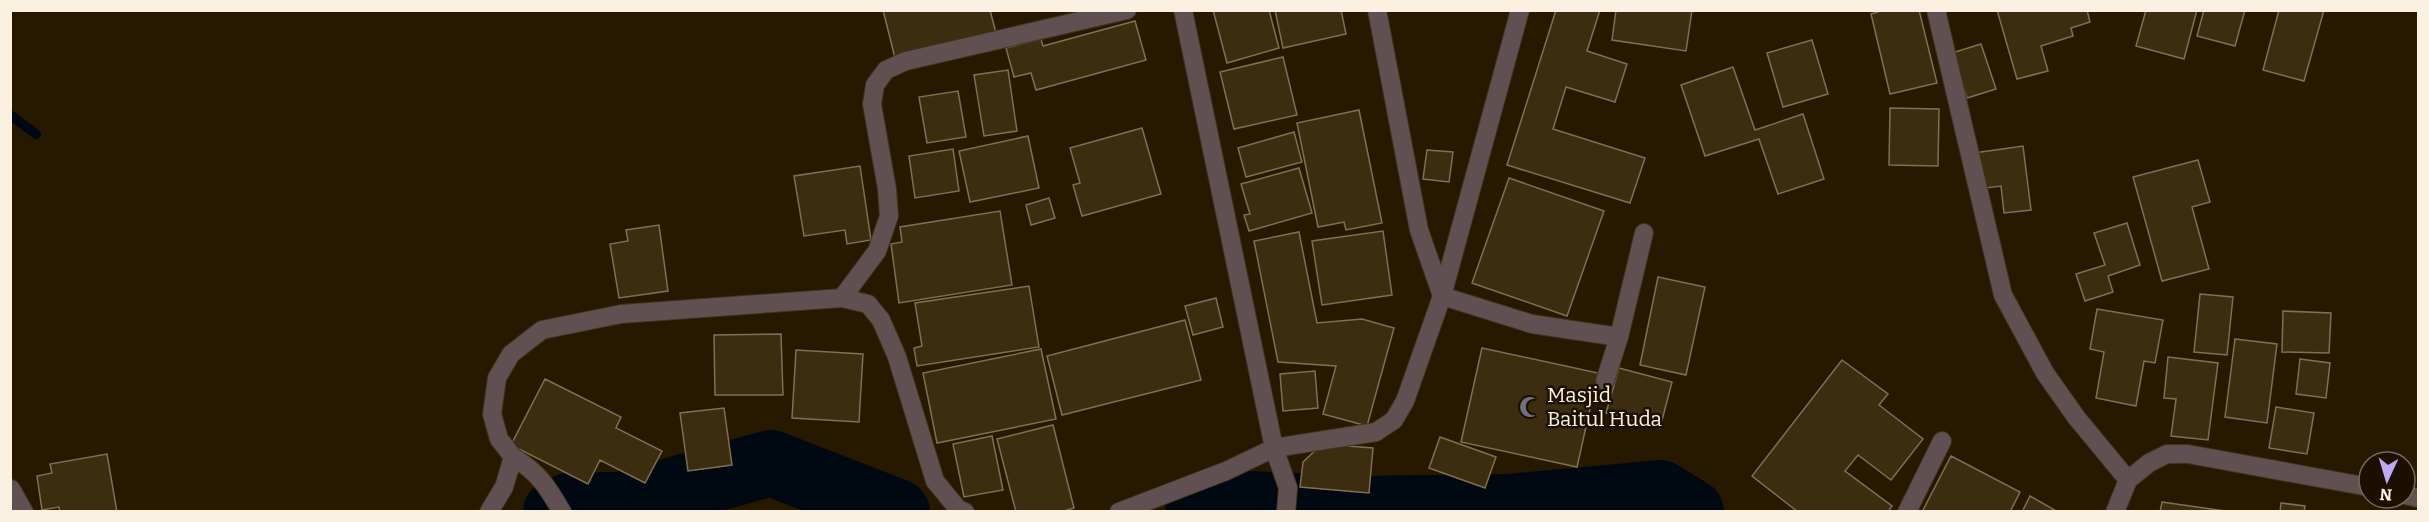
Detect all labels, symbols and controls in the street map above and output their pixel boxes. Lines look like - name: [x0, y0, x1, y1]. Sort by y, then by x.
- place label: Masjid Baitul Huda: [1547, 382, 1663, 432]
- mosque icon: Masjid Baitul Huda: [1518, 395, 1542, 419]
- north arrow: [2357, 450, 2417, 510]
- text: N: [2379, 485, 2393, 504]

